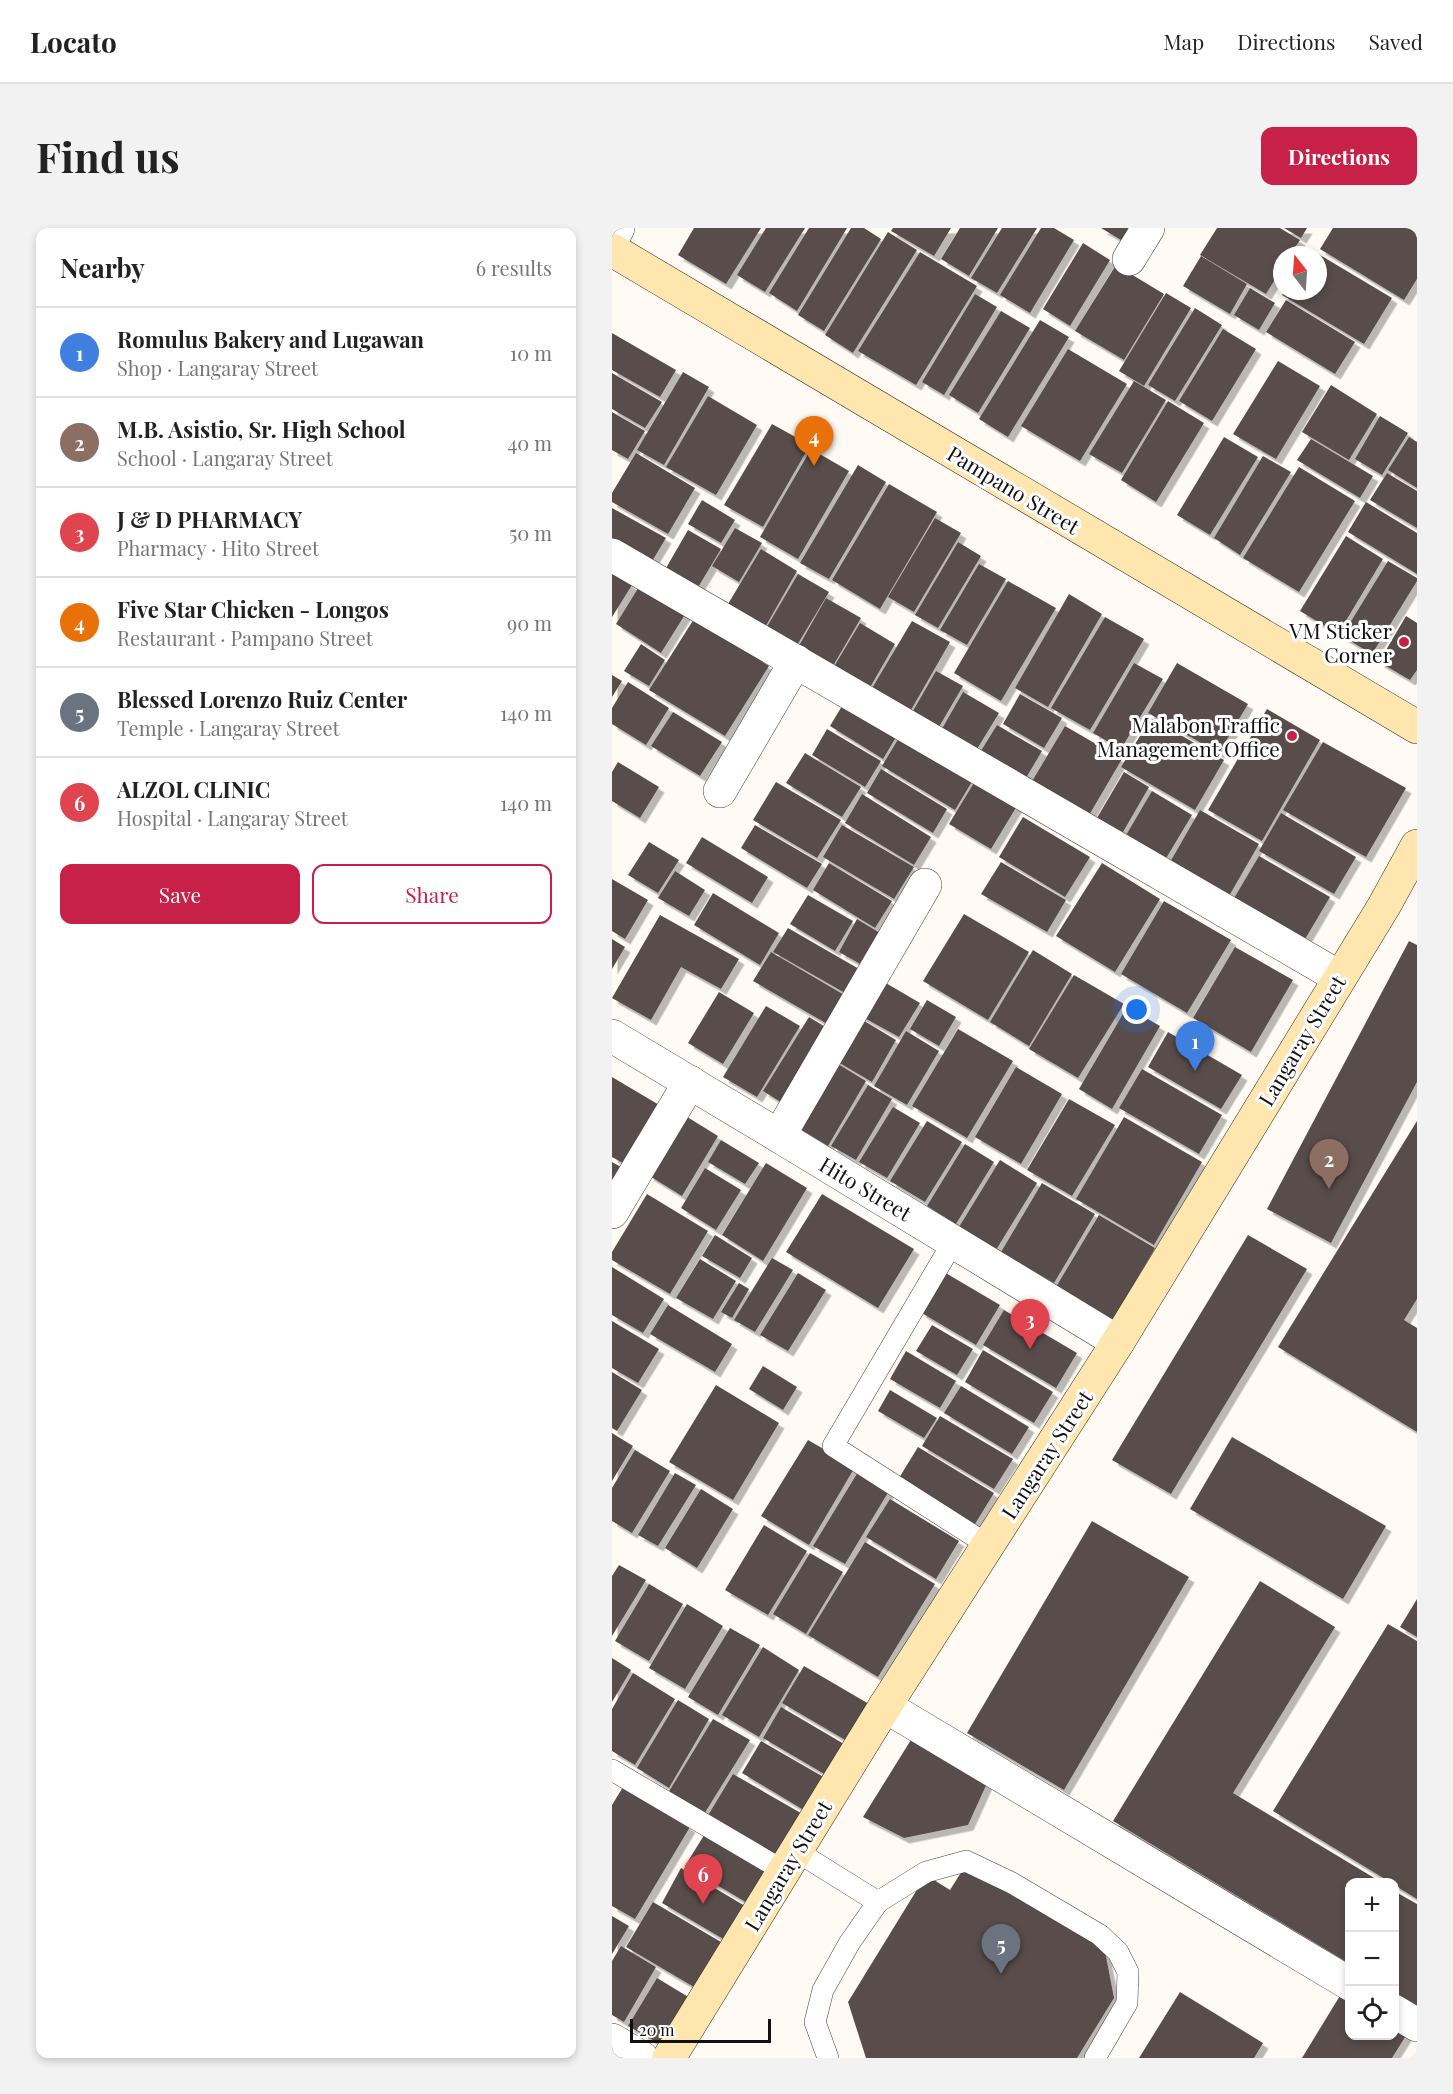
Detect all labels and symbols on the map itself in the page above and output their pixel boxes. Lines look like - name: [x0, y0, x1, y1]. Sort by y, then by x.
- north arrow: [1273, 246, 1327, 300]
- pin: 4: [794, 416, 834, 466]
- street label: Pampano Street: [943, 438, 1086, 540]
- place label: VM Sticker Corner: [1288, 616, 1393, 668]
- marker: VM Sticker Corner: [1397, 635, 1411, 649]
- place label: Malabon Traffic Management Office: [1097, 710, 1280, 762]
- marker: Malabon Traffic Management Office: [1285, 729, 1299, 743]
- street label: Langaray Street: [1251, 969, 1351, 1111]
- your location: [1122, 995, 1151, 1024]
- pin: 1: [1176, 1022, 1214, 1071]
- pin: 2: [1310, 1140, 1348, 1189]
- street label: Hito Street: [815, 1150, 918, 1227]
- pin: 3: [1010, 1300, 1050, 1349]
- street label: Langaray Street: [994, 1384, 1098, 1524]
- street label: Langaray Street: [737, 1794, 837, 1936]
- pin: 6: [684, 1854, 722, 1904]
- pin: 5: [982, 1924, 1020, 1974]
- scale bar: [630, 2016, 771, 2044]

